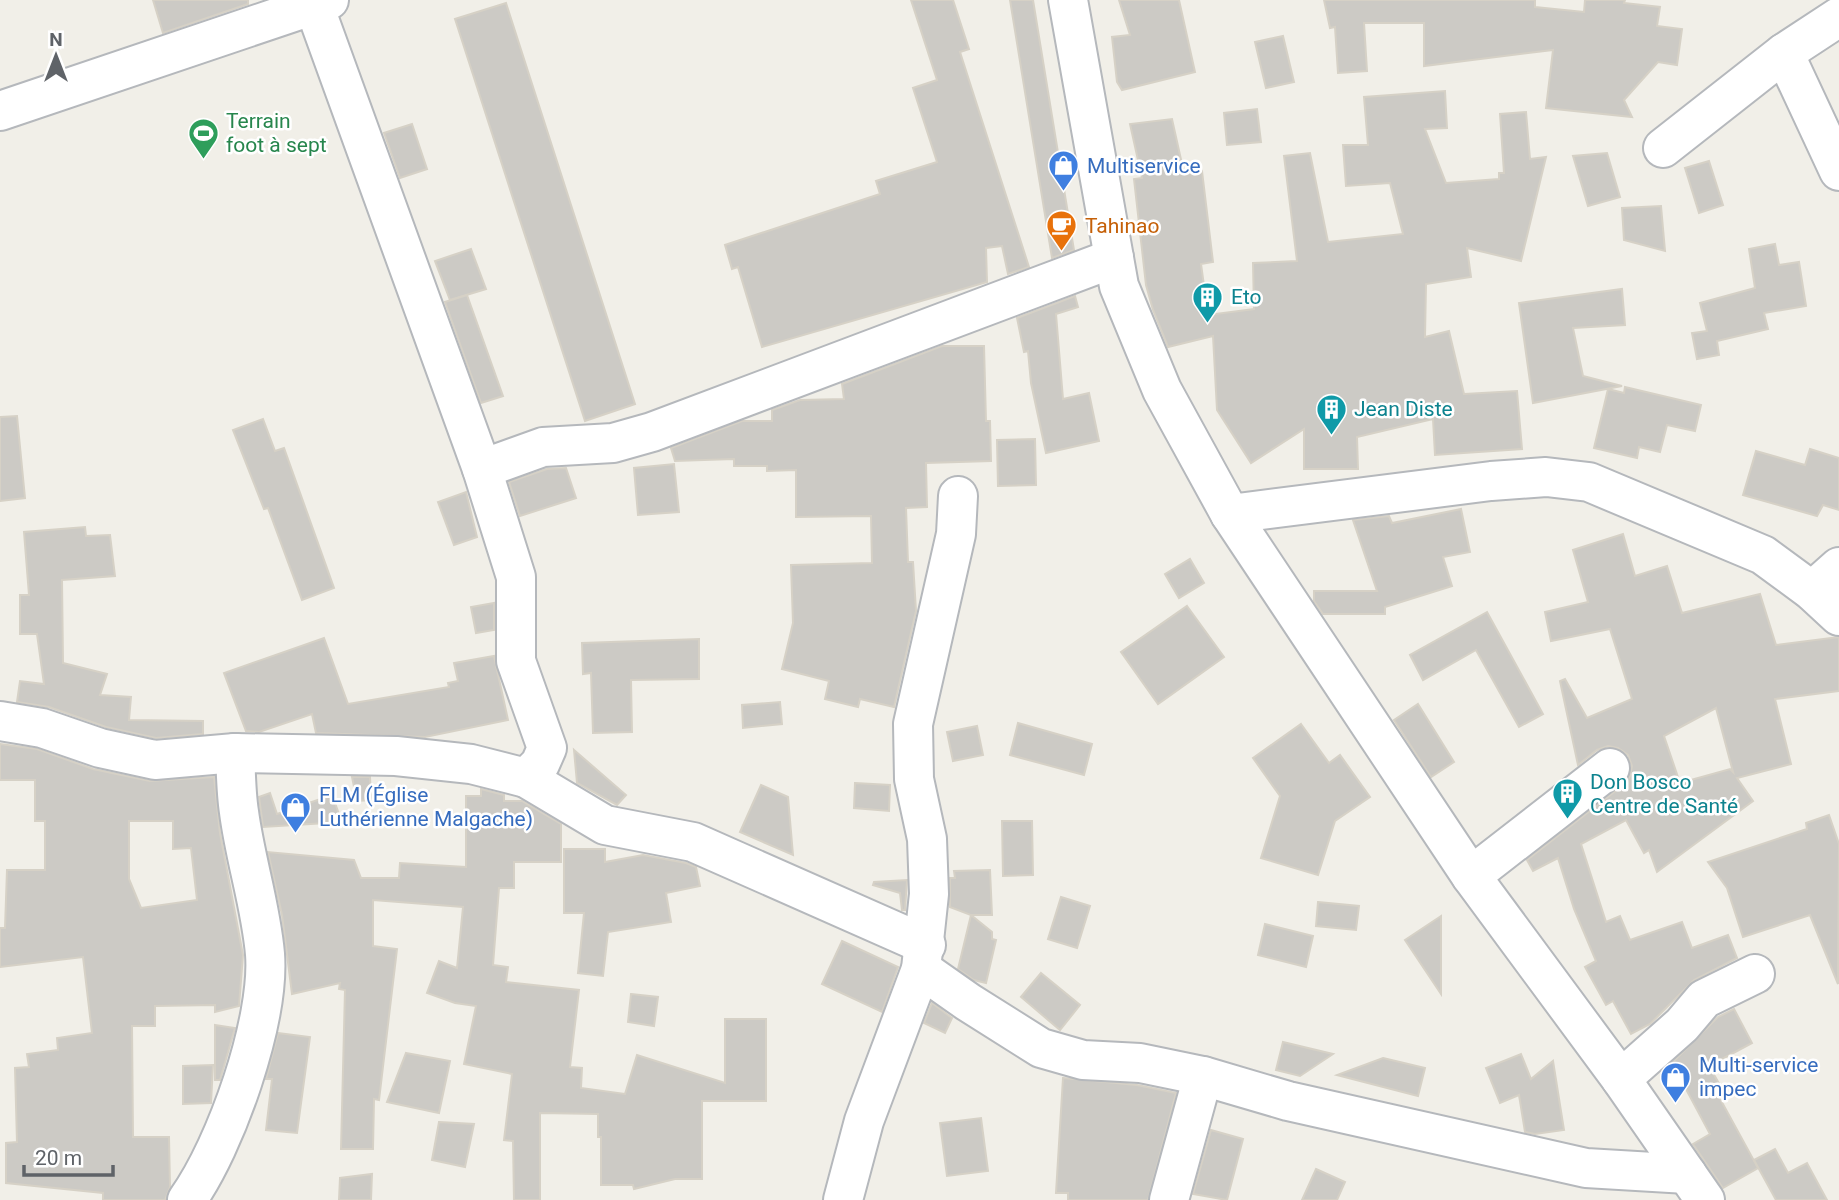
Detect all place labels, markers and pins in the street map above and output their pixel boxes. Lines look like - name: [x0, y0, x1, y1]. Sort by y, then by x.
- place label: Terrain foot à sept: [226, 109, 327, 157]
- sports icon: Terrain foot à sept: [186, 116, 220, 160]
- shop icon: Multiservice: [1047, 149, 1081, 193]
- place label: Multiservice: [1087, 154, 1201, 178]
- cafe icon: Tahinao: [1045, 209, 1079, 253]
- place label: Tahinao: [1085, 214, 1159, 238]
- building icon: Eto: [1191, 280, 1225, 324]
- place label: Eto: [1231, 285, 1262, 309]
- building icon: Jean Diste: [1314, 392, 1348, 436]
- place label: Jean Diste: [1354, 397, 1453, 421]
- place label: Don Bosco Centre de Santé: [1590, 770, 1738, 818]
- building icon: Don Bosco Centre de Santé: [1550, 777, 1584, 821]
- place label: FLM (Église Luthérienne Malgache): [319, 783, 533, 831]
- shop icon: FLM (Église Luthérienne Malgache): [279, 790, 313, 834]
- place label: Multi-service impec: [1699, 1053, 1818, 1101]
- shop icon: Multi-service impec: [1659, 1060, 1693, 1104]

